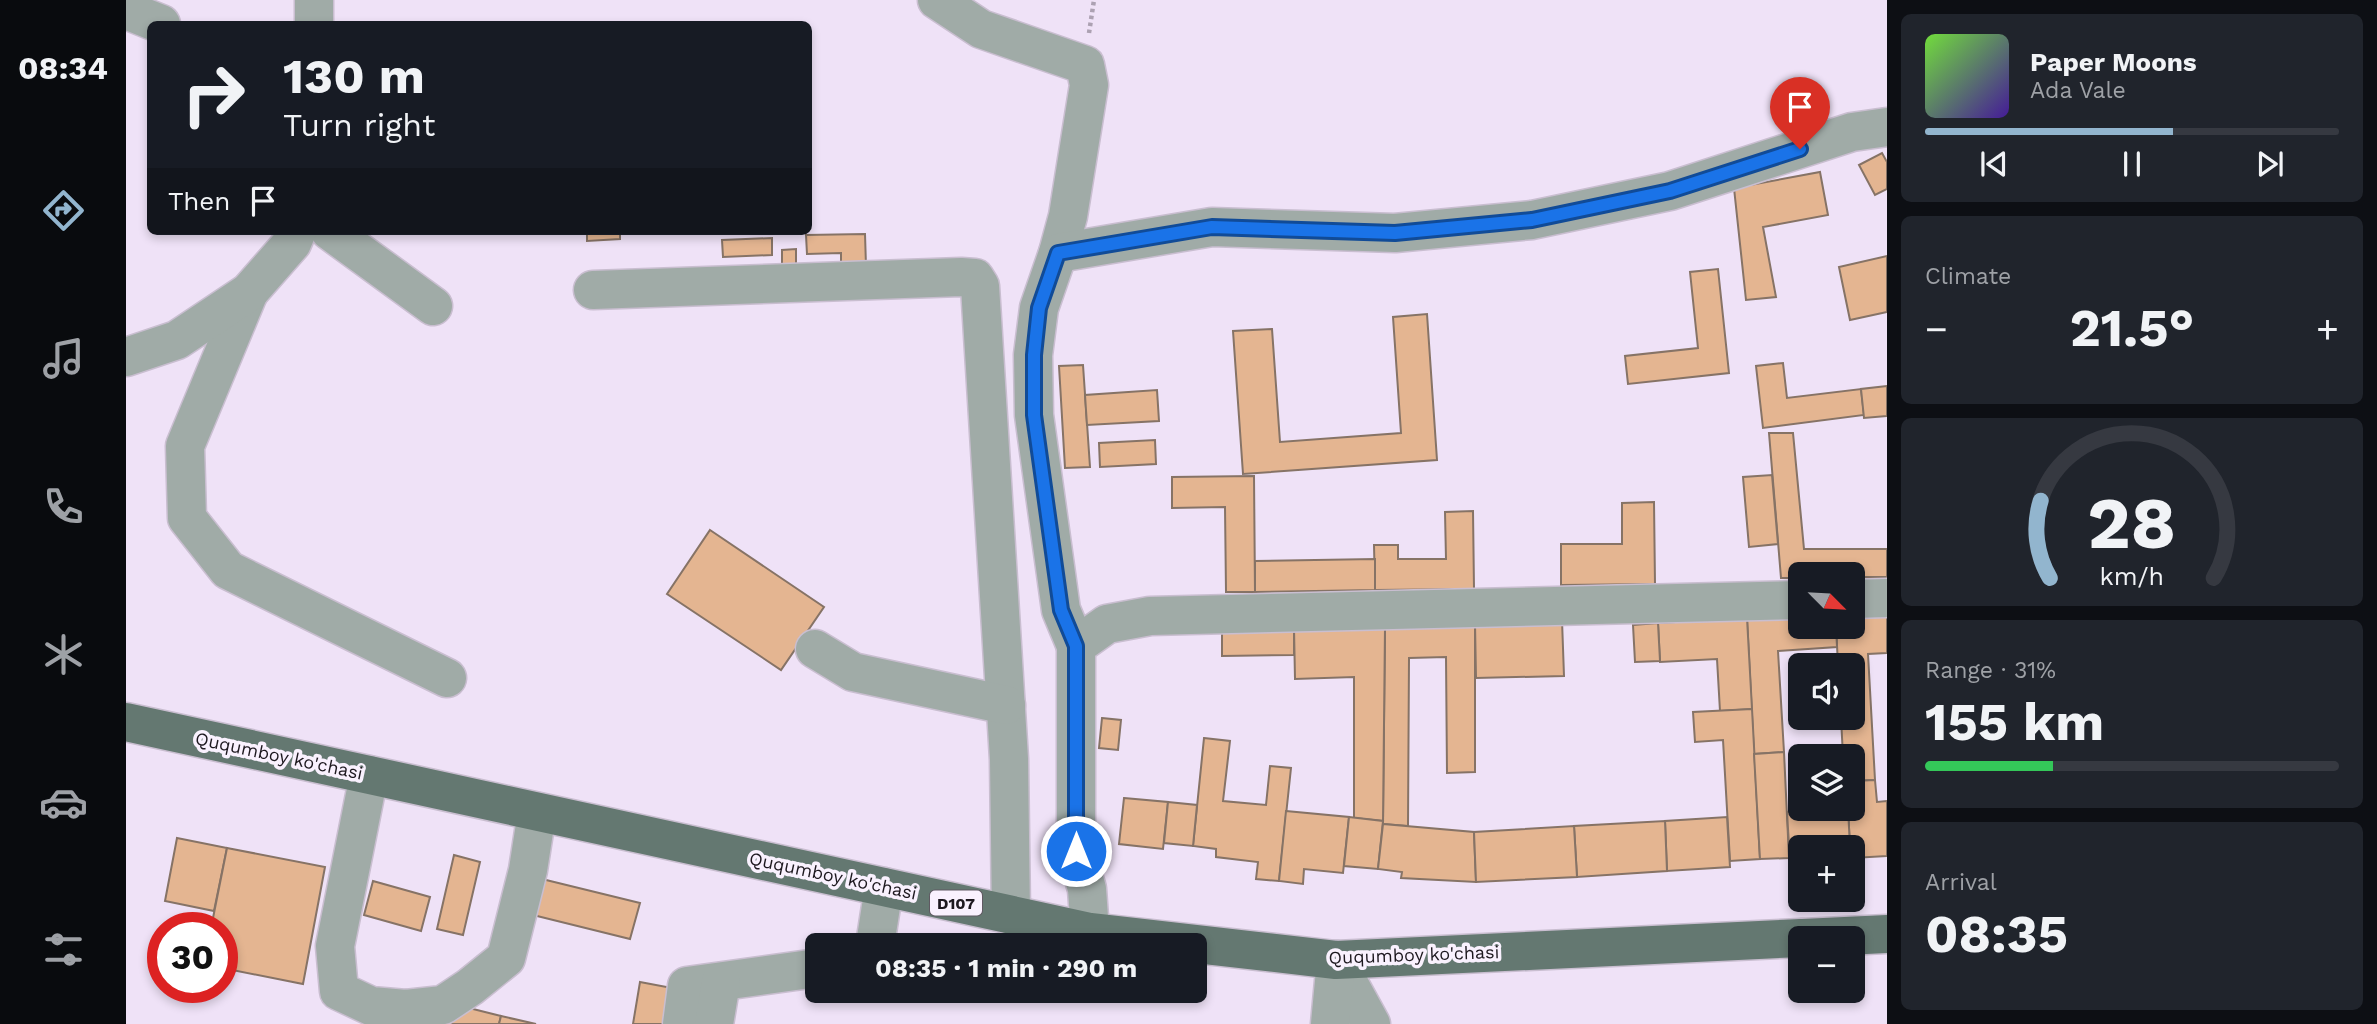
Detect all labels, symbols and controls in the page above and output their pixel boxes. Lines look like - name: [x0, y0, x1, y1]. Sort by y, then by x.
- text: 130 m: [283, 47, 425, 105]
- text: Paper Moons: [2030, 47, 2197, 77]
- text: 08:34: [18, 49, 108, 87]
- icon: right: [168, 49, 259, 140]
- pin: [1770, 77, 1830, 149]
- text: Ada Vale: [2030, 77, 2126, 104]
- icon: arrive: [1781, 88, 1819, 126]
- text: Turn right: [283, 106, 435, 144]
- icon: previous: [1975, 145, 2013, 183]
- icon: pause: [2113, 145, 2151, 183]
- icon: next: [2251, 145, 2289, 183]
- icon: arrive: [244, 182, 282, 220]
- icon: directions: [39, 186, 88, 235]
- text: Then: [168, 186, 230, 216]
- text: Climate: [1925, 263, 2011, 290]
- text: 21.5°: [2070, 298, 2194, 359]
- text: −: [1925, 307, 1948, 351]
- text: +: [2316, 307, 2339, 351]
- icon: music: [39, 334, 88, 383]
- text: 28: [2087, 480, 2177, 566]
- icon: phone: [39, 482, 88, 531]
- north arrow: [1788, 562, 1866, 639]
- map controls: [1788, 562, 1865, 1003]
- text: km/h: [2100, 562, 2164, 591]
- icon: climate: [39, 630, 88, 679]
- button: sound: [1788, 653, 1865, 730]
- text: Range · 31%: [1925, 657, 2056, 684]
- text: 155 km: [1925, 692, 2104, 753]
- street label: Ququmboy ko'chasi: [193, 727, 365, 784]
- button: layers: [1788, 744, 1865, 821]
- icon: car: [39, 778, 88, 827]
- position arrow: [1039, 814, 1113, 888]
- button: +: [1788, 835, 1865, 912]
- street label: Ququmboy ko'chasi: [747, 847, 919, 904]
- text: Arrival: [1925, 869, 1997, 896]
- road number: D107: [930, 890, 982, 916]
- text: 08:35: [1925, 904, 2068, 965]
- speed limit sign: 30: [147, 912, 238, 1003]
- icon: filters: [39, 925, 88, 974]
- button: −: [1788, 926, 1865, 1003]
- street label: Ququmboy ko'chasi: [1328, 941, 1500, 968]
- text: 08:35 · 1 min · 290 m: [875, 953, 1137, 983]

